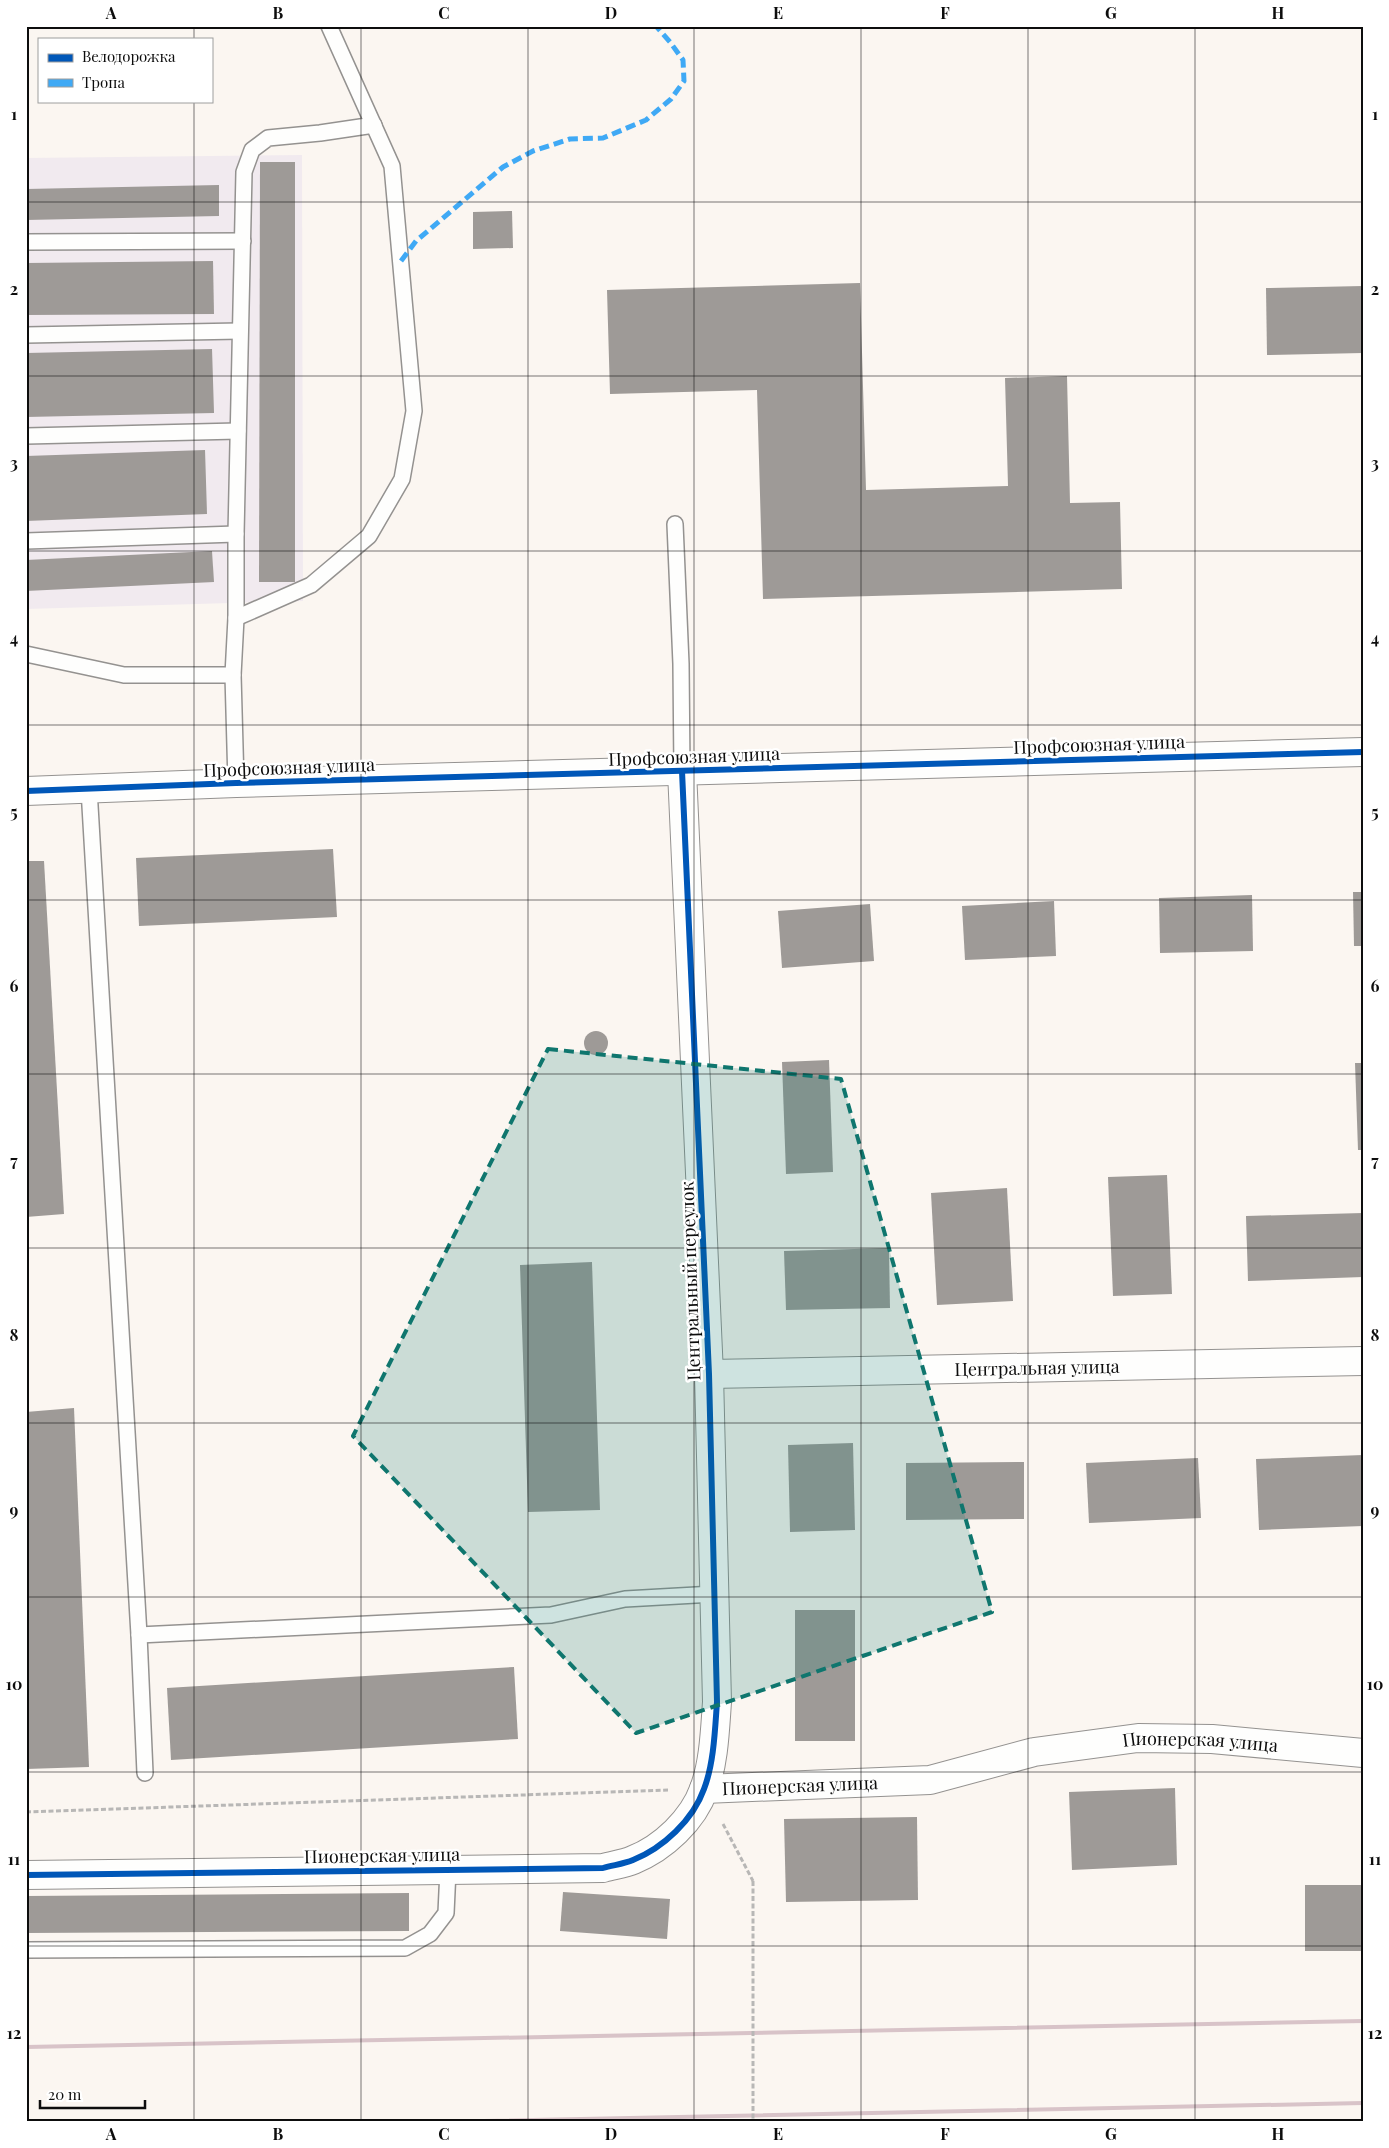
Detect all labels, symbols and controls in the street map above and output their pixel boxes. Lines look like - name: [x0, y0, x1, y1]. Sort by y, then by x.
- text: A: [105, 2, 117, 23]
- text: B: [273, 2, 284, 23]
- text: C: [438, 2, 450, 23]
- text: D: [605, 2, 617, 23]
- text: E: [773, 2, 783, 23]
- text: F: [940, 2, 950, 23]
- text: G: [1105, 2, 1117, 23]
- text: H: [1272, 2, 1285, 23]
- legend: [38, 38, 212, 102]
- text: Велодорожка: [82, 46, 176, 66]
- text: Тропа: [82, 72, 125, 92]
- text: 1: [11, 103, 17, 124]
- text: 1: [1372, 103, 1378, 124]
- text: 2: [10, 278, 18, 299]
- text: 2: [1371, 278, 1379, 299]
- text: 3: [10, 452, 18, 473]
- text: 3: [1371, 452, 1379, 473]
- text: 4: [10, 627, 18, 648]
- text: 4: [1371, 627, 1379, 648]
- street label: Профсоюзная улица: [1013, 729, 1185, 759]
- street label: Профсоюзная улица: [608, 741, 780, 771]
- street label: Профсоюзная улица: [203, 752, 375, 782]
- text: 5: [10, 801, 18, 822]
- text: 5: [1371, 801, 1379, 822]
- text: 6: [10, 975, 19, 996]
- text: 6: [1371, 975, 1380, 996]
- text: 7: [10, 1150, 18, 1171]
- text: 7: [1371, 1150, 1379, 1171]
- street label: Центральный переулок: [675, 1181, 705, 1381]
- text: 8: [10, 1324, 19, 1345]
- text: 8: [1371, 1324, 1380, 1345]
- street label: Центральная улица: [954, 1354, 1120, 1381]
- text: 9: [10, 1499, 19, 1520]
- text: 9: [1371, 1499, 1380, 1520]
- text: 10: [6, 1673, 22, 1694]
- text: 10: [1367, 1673, 1383, 1694]
- street label: Пионерская улица: [1121, 1726, 1279, 1757]
- street label: Пионерская улица: [721, 1770, 878, 1800]
- street label: Пионерская улица: [304, 1842, 460, 1868]
- text: 11: [8, 1848, 20, 1869]
- text: 11: [1369, 1848, 1381, 1869]
- text: 12: [7, 2022, 21, 2043]
- text: 12: [1368, 2022, 1382, 2043]
- scale bar: [40, 2078, 145, 2110]
- text: 20 m: [48, 2084, 82, 2104]
- text: A: [105, 2123, 117, 2144]
- text: B: [273, 2123, 284, 2144]
- text: C: [438, 2123, 450, 2144]
- text: D: [605, 2123, 617, 2144]
- text: E: [773, 2123, 783, 2144]
- text: F: [940, 2123, 950, 2144]
- text: G: [1105, 2123, 1117, 2144]
- text: H: [1272, 2123, 1285, 2144]

